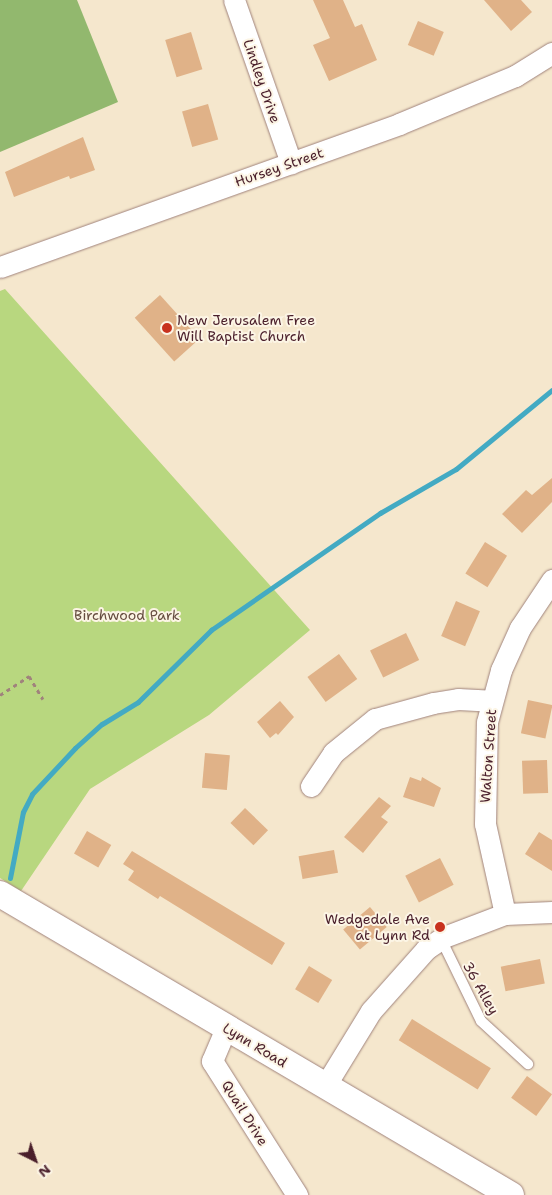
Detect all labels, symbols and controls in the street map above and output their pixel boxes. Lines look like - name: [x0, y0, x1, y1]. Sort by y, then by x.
- street label: Lindley Drive: [240, 37, 284, 125]
- street label: Hursey Street: [232, 144, 326, 190]
- place label: New Jerusalem Free Will Baptist Church: [177, 312, 315, 344]
- marker: New Jerusalem Free Will Baptist Church: [161, 322, 173, 334]
- park label: Birchwood Park: [74, 607, 180, 623]
- street label: Walton Street: [476, 708, 500, 804]
- place label: Wedgedale Ave at Lynn Rd: [325, 911, 430, 944]
- marker: Wedgedale Ave at Lynn Rd: [434, 921, 446, 933]
- street label: 36 Alley: [460, 958, 502, 1018]
- street label: Lynn Road: [220, 1019, 290, 1071]
- street label: Quail Drive: [218, 1077, 272, 1149]
- north arrow: [10, 1135, 60, 1185]
- text: N: [35, 1161, 55, 1182]

